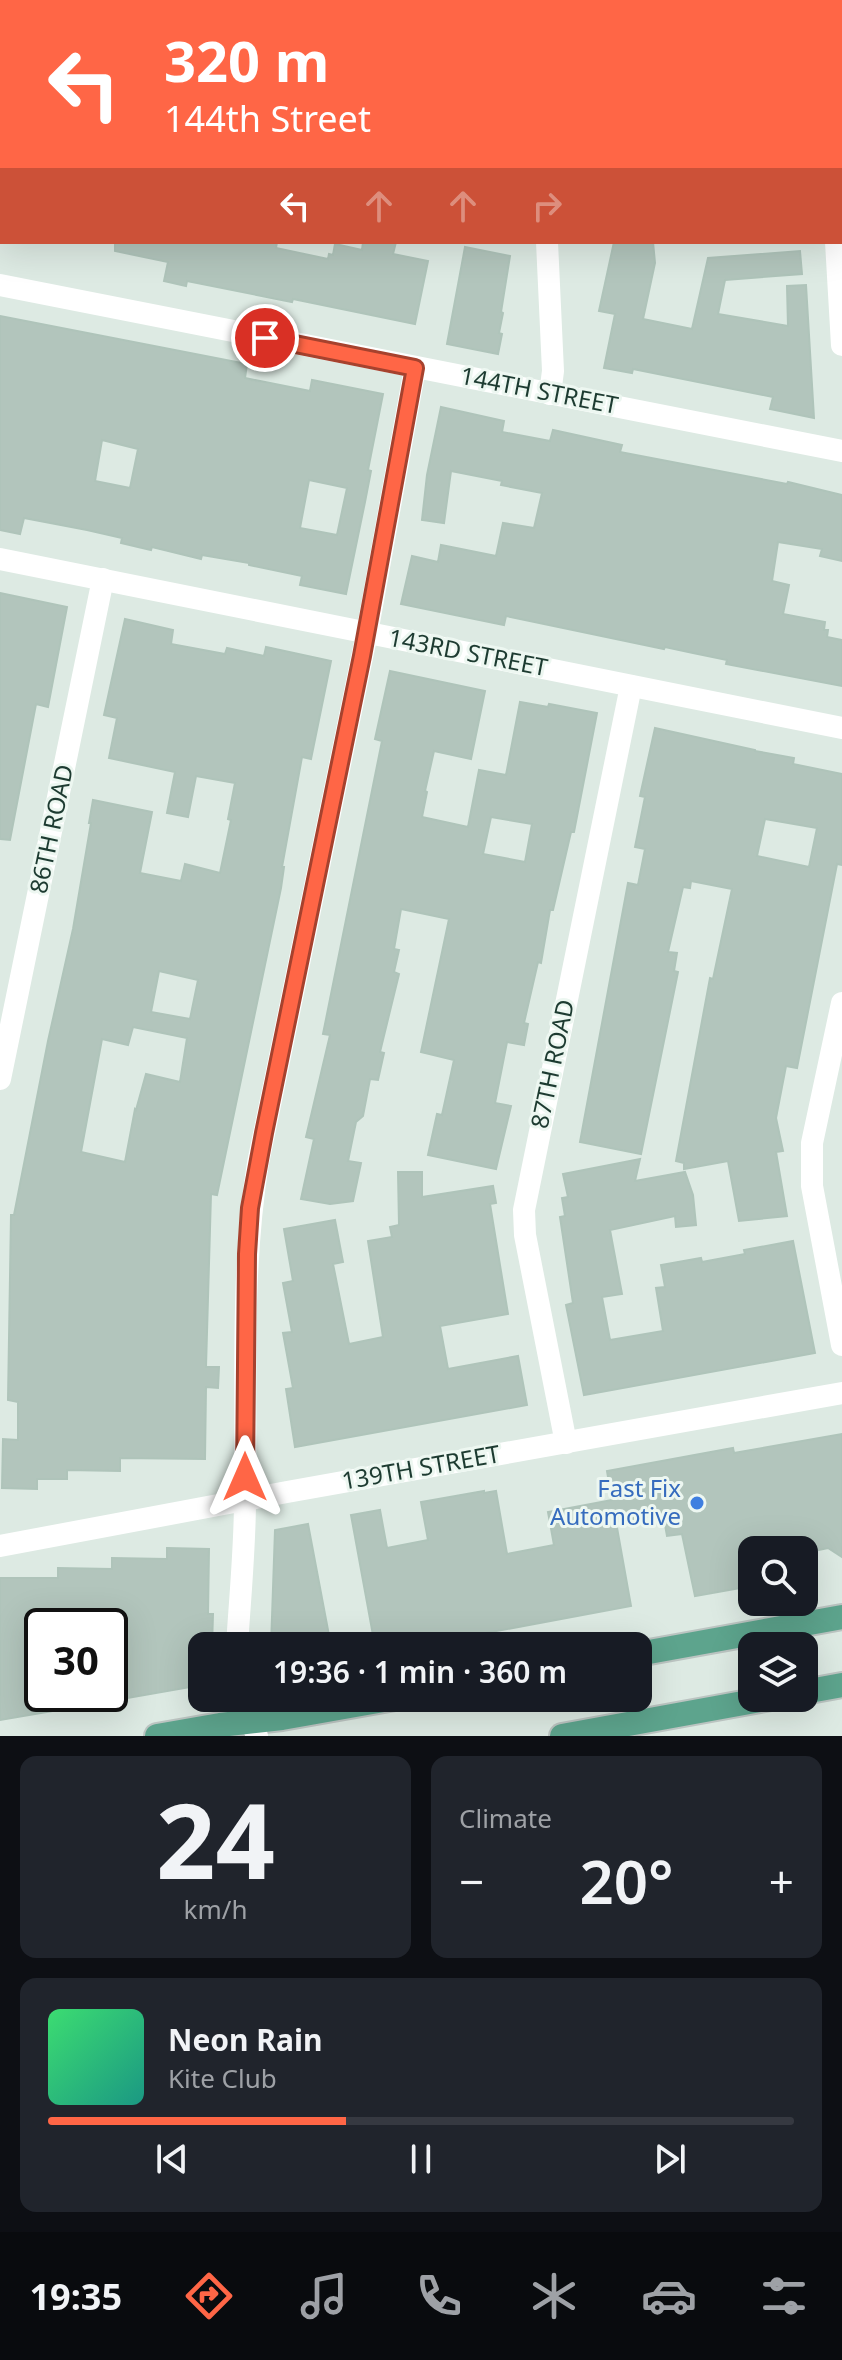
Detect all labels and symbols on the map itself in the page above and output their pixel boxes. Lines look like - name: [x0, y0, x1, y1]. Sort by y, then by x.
- pin: [231, 304, 299, 372]
- street label: 144TH STREET: [458, 358, 622, 421]
- street label: 143RD STREET: [386, 620, 551, 683]
- street label: 86TH ROAD: [21, 761, 80, 896]
- street label: 87TH ROAD: [522, 996, 581, 1131]
- position arrow: [203, 1435, 287, 1519]
- street label: 139TH STREET: [339, 1436, 503, 1497]
- place label: Fast Fix Automotive: [550, 1471, 681, 1532]
- marker: Fast Fix Automotive: [688, 1494, 706, 1512]
- speed limit sign: 30: [24, 1608, 128, 1712]

